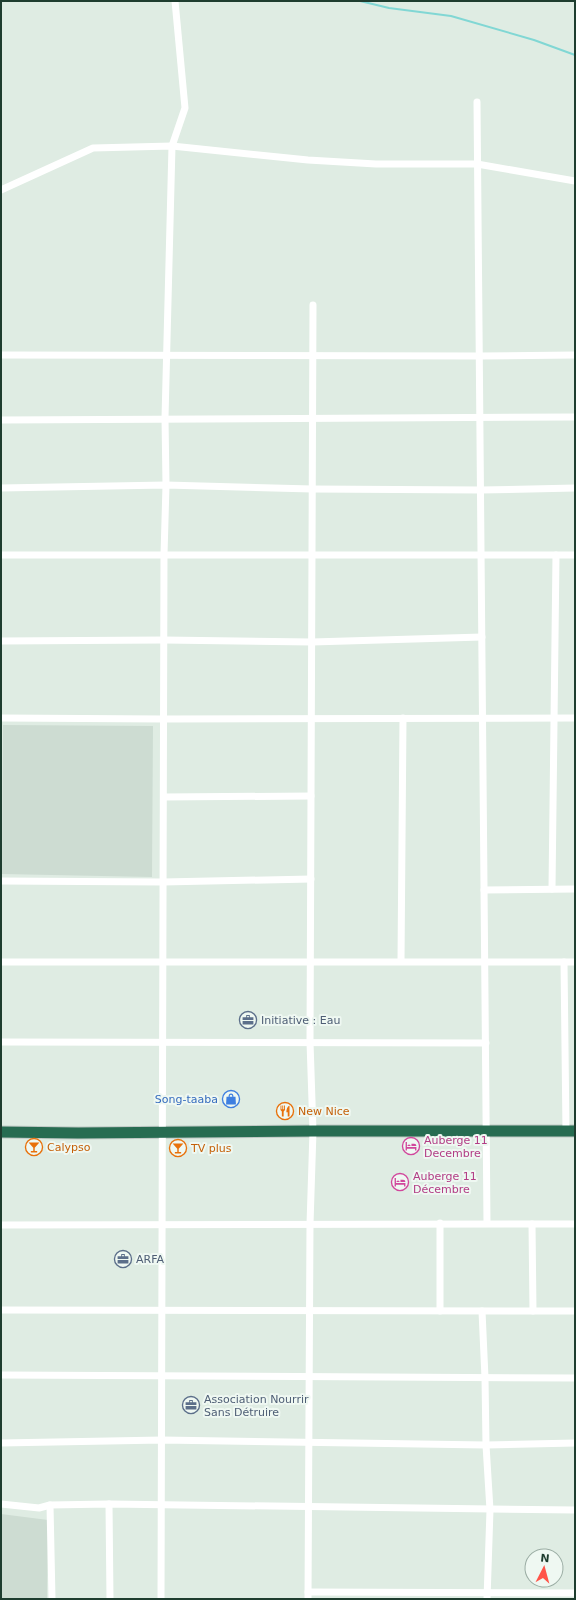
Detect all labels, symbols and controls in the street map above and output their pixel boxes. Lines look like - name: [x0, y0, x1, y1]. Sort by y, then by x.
- office icon: Initiative : Eau: [238, 1010, 258, 1030]
- place label: Initiative : Eau: [261, 1014, 340, 1027]
- shop icon: Song-taaba: [221, 1089, 241, 1109]
- place label: Song-taaba: [155, 1093, 218, 1106]
- restaurant icon: New Nice: [275, 1101, 295, 1121]
- place label: New Nice: [298, 1105, 350, 1118]
- place label: Auberge 11 Decembre: [424, 1134, 488, 1160]
- hotel icon: Auberge 11 Decembre: [401, 1136, 421, 1156]
- bar icon: Calypso: [24, 1137, 44, 1157]
- bar icon: TV plus: [168, 1138, 188, 1158]
- place label: Calypso: [47, 1141, 91, 1154]
- place label: TV plus: [190, 1142, 232, 1155]
- place label: Auberge 11 Décembre: [413, 1170, 477, 1196]
- hotel icon: Auberge 11 Décembre: [390, 1172, 410, 1192]
- office icon: ARFA: [113, 1249, 133, 1269]
- place label: ARFA: [136, 1253, 164, 1266]
- place label: Association Nourrir Sans Détruire: [204, 1393, 309, 1419]
- office icon: Association Nourrir Sans Détruire: [181, 1395, 201, 1415]
- north arrow: [524, 1548, 564, 1588]
- text: N: [540, 1552, 550, 1565]

